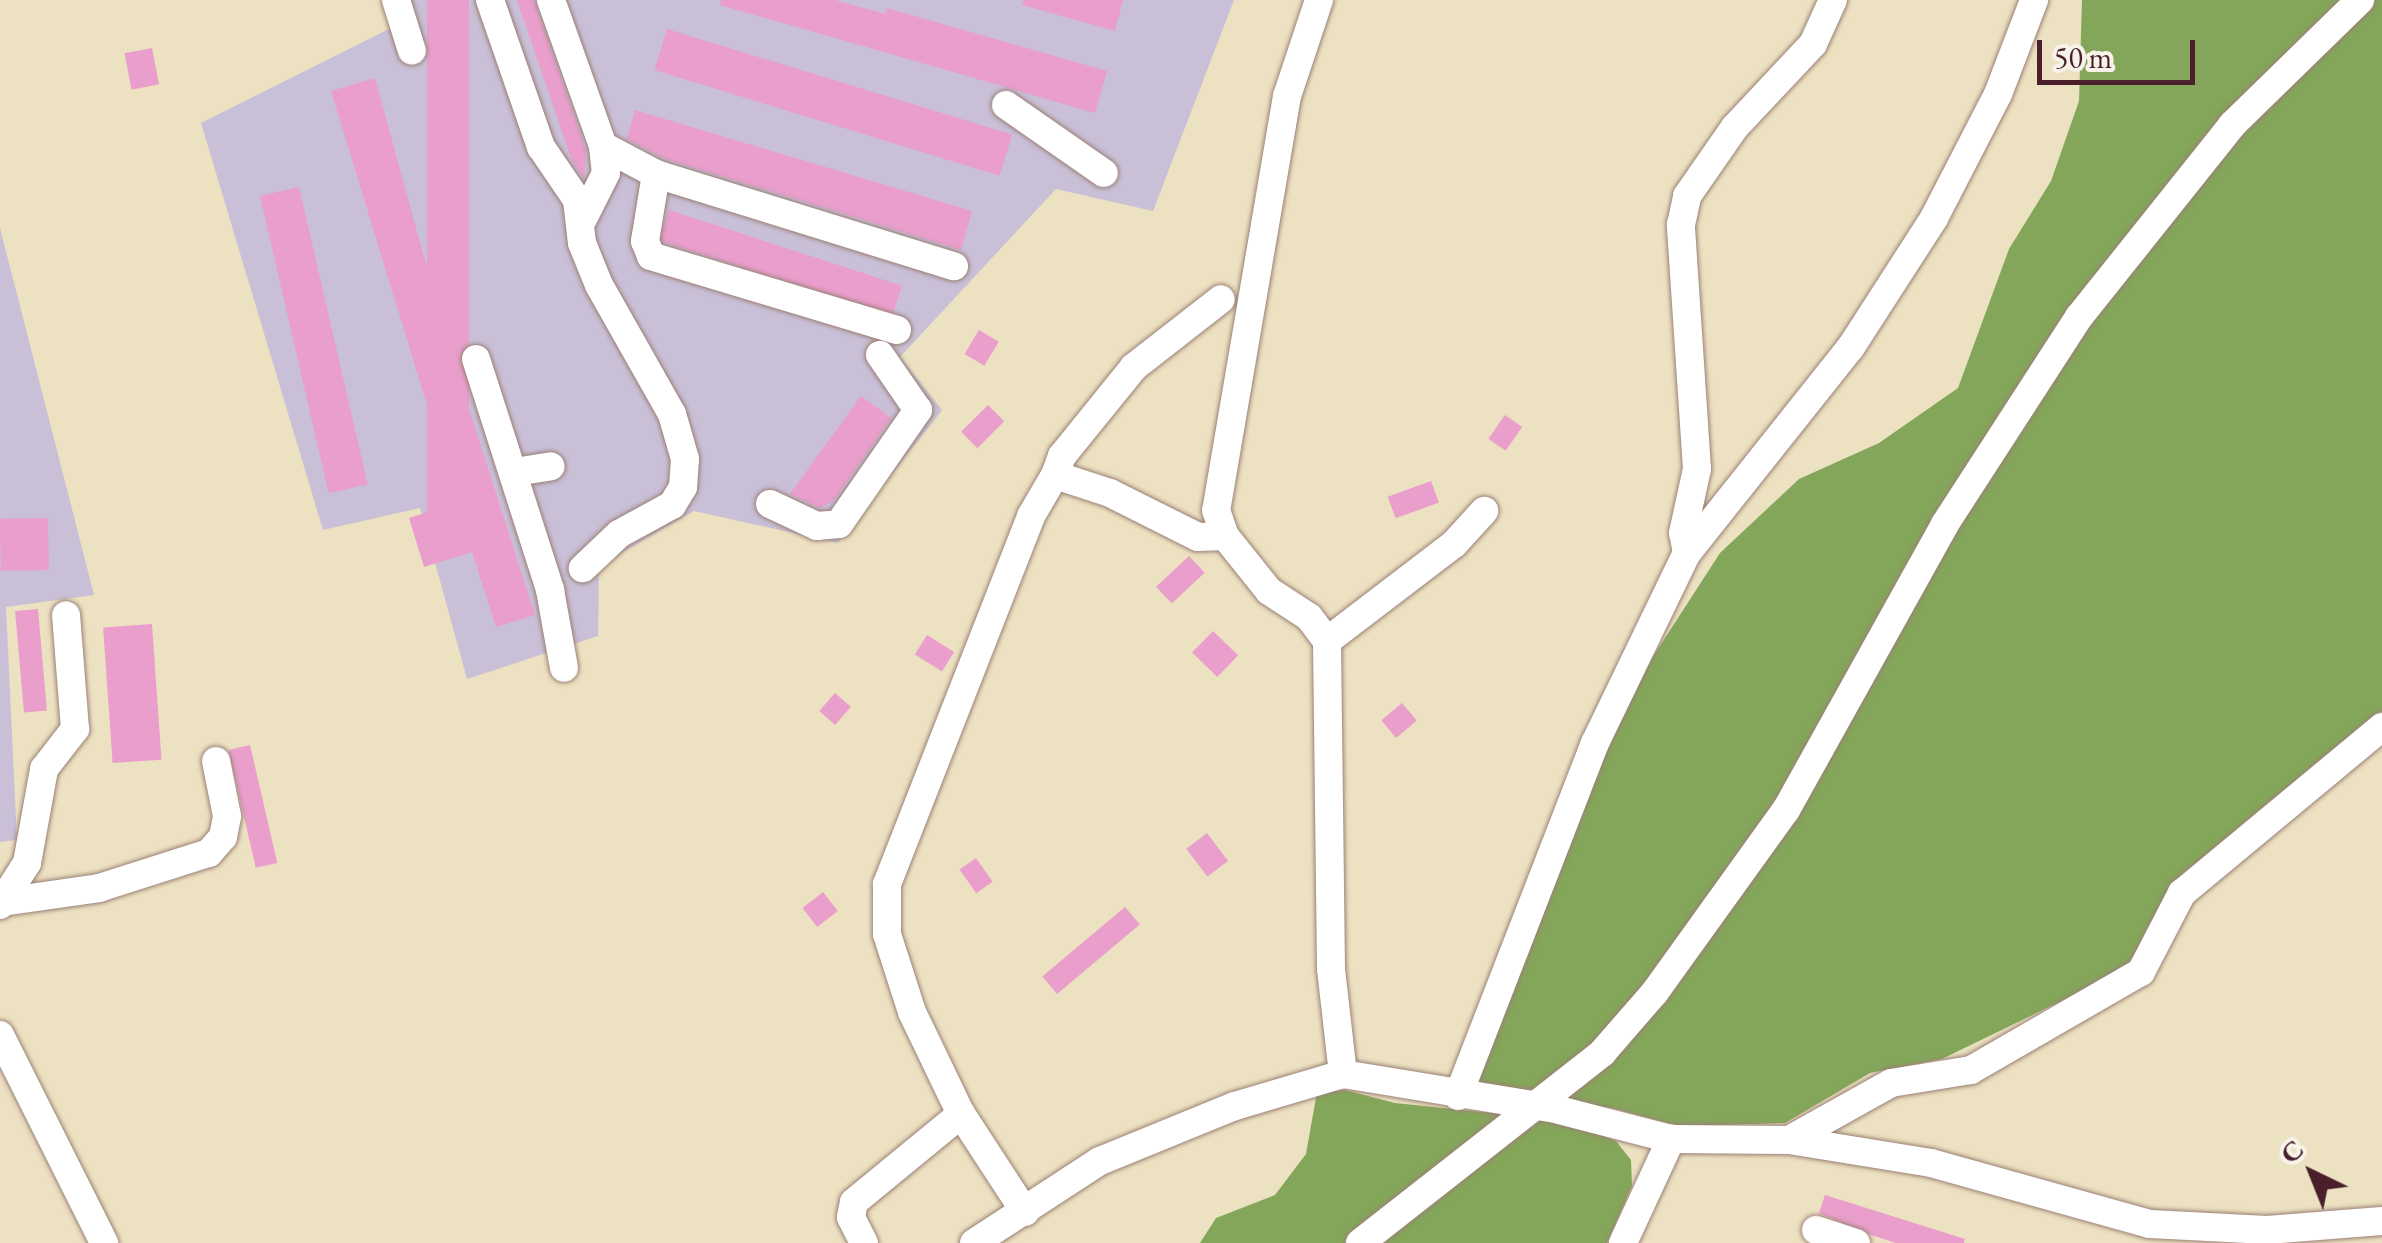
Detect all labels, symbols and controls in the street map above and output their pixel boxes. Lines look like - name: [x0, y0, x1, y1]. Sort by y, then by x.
- scale bar: [2042, 20, 2200, 82]
- text: 50 m: [2054, 38, 2112, 77]
- north arrow: [2262, 1123, 2362, 1223]
- text: С: [2272, 1131, 2311, 1171]

